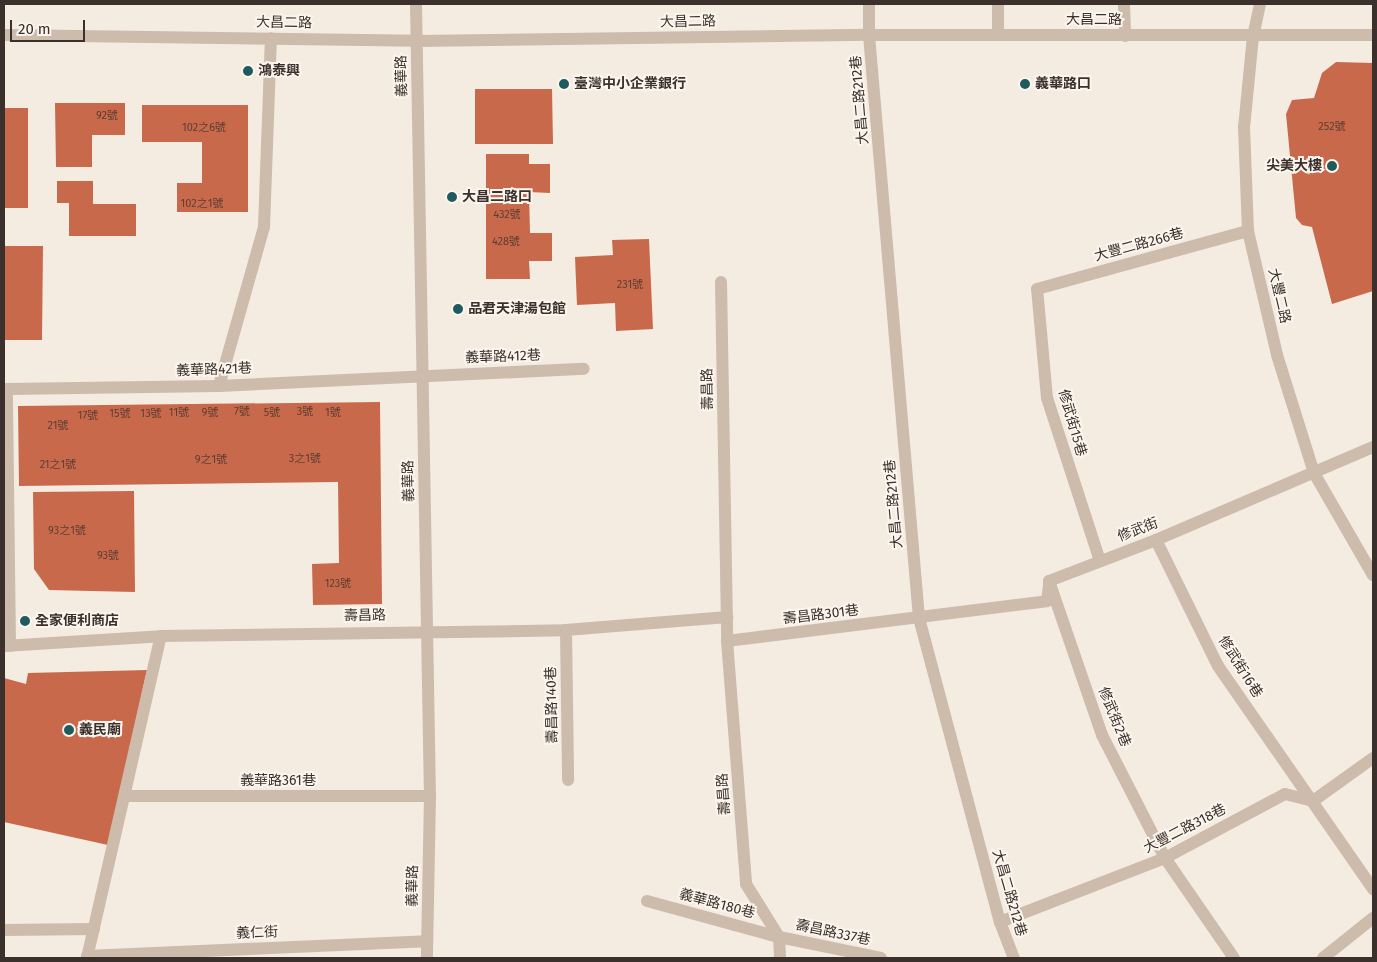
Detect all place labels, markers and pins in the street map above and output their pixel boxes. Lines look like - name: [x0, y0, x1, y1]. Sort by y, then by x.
- place label: 鴻泰興: [258, 63, 300, 79]
- marker: 鴻泰興: [242, 65, 254, 77]
- place label: 臺灣中小企業銀行: [574, 76, 686, 92]
- place label: 義華路口: [1035, 76, 1091, 92]
- marker: 臺灣中小企業銀行: [558, 78, 570, 90]
- marker: 義華路口: [1019, 78, 1031, 90]
- place label: 尖美大樓: [1266, 158, 1322, 174]
- marker: 尖美大樓: [1326, 160, 1338, 172]
- place label: 大昌二路口: [462, 189, 532, 205]
- marker: 大昌二路口: [446, 191, 458, 203]
- place label: 品君天津湯包館: [468, 301, 566, 317]
- marker: 品君天津湯包館: [452, 303, 464, 315]
- place label: 全家便利商店: [35, 613, 119, 629]
- marker: 全家便利商店: [19, 615, 31, 627]
- place label: 義民廟: [79, 722, 121, 738]
- marker: 義民廟: [63, 724, 75, 736]

